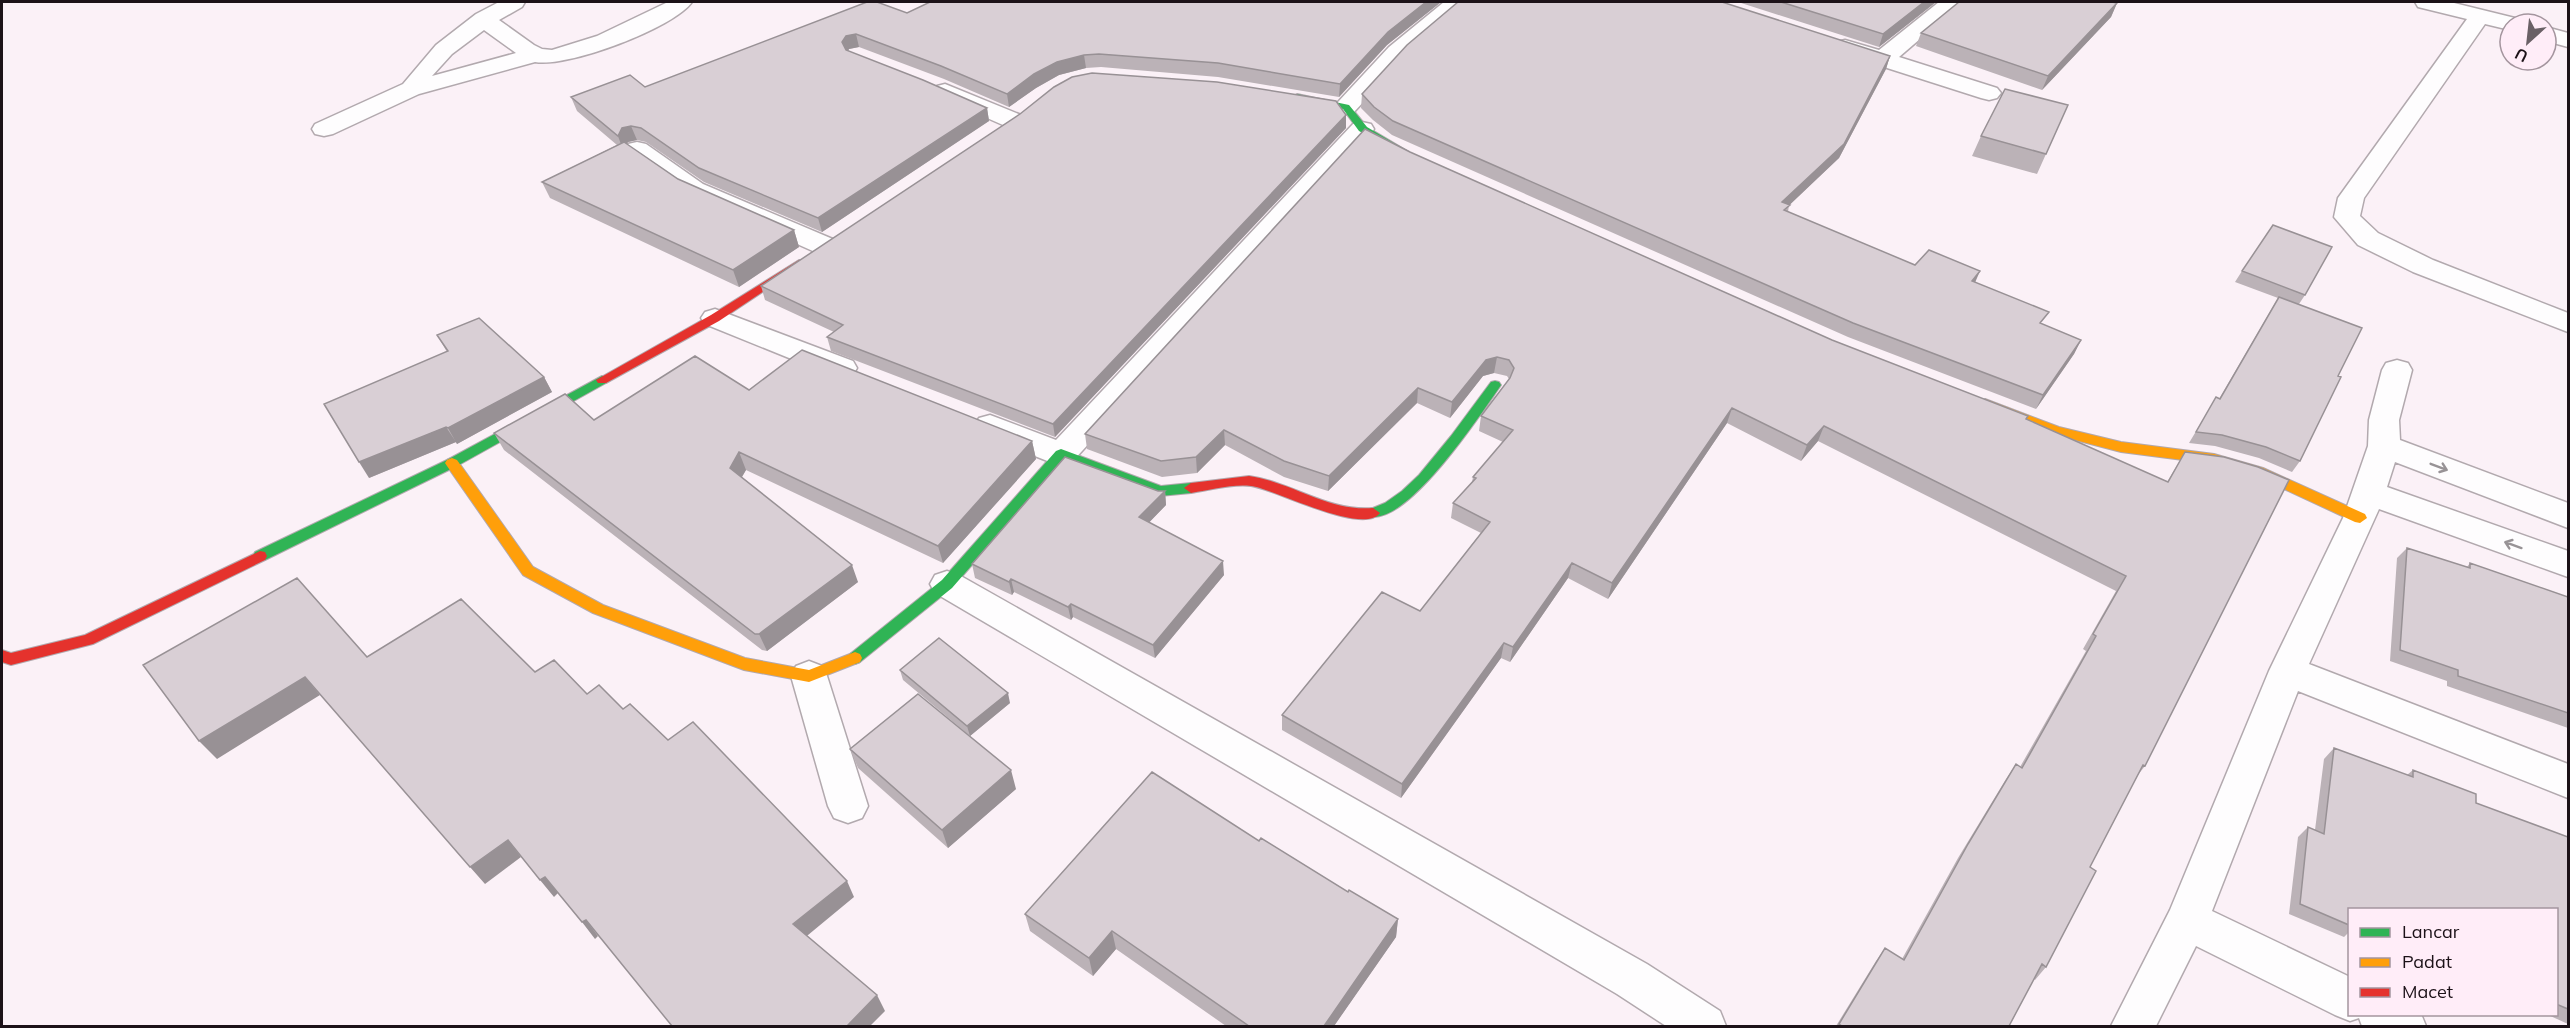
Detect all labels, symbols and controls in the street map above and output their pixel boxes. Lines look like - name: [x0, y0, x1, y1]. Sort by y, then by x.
- north arrow: [2498, 12, 2558, 72]
- text: U: [2511, 44, 2531, 67]
- one-way arrow: [2429, 462, 2448, 473]
- one-way arrow: [2505, 538, 2523, 549]
- legend: [2348, 908, 2558, 1016]
- text: Lancar: [2402, 920, 2460, 943]
- text: Padat: [2402, 950, 2452, 973]
- text: Macet: [2402, 980, 2453, 1003]

